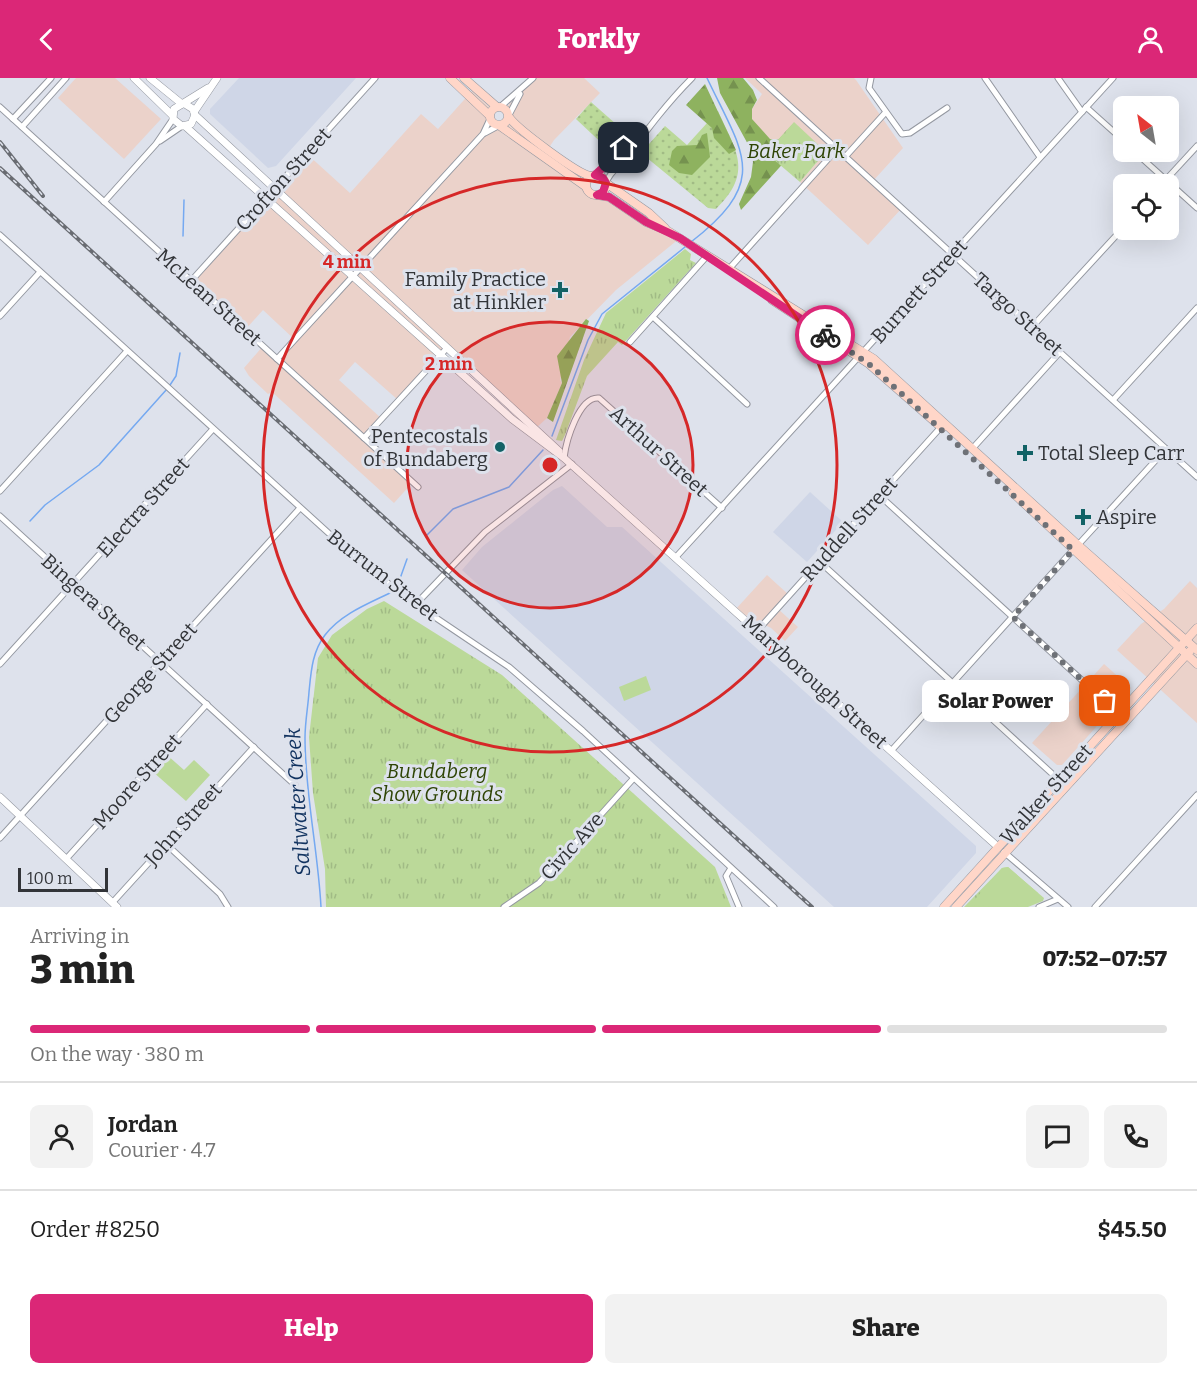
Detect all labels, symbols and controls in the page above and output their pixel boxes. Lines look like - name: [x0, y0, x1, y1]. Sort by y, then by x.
- icon: back: [30, 23, 63, 56]
- text: Forkly: [557, 23, 640, 55]
- icon: person: [1134, 23, 1167, 56]
- north arrow: [1113, 96, 1179, 162]
- map controls: [1113, 96, 1179, 240]
- street label: Crofton Street: [230, 122, 336, 236]
- pin: [598, 122, 649, 173]
- icon: home: [607, 131, 640, 164]
- park label: Baker Park: [747, 139, 845, 163]
- button: locate: [1113, 174, 1179, 240]
- street label: Burnett Street: [866, 234, 972, 348]
- street label: McLean Street: [151, 243, 267, 351]
- text: 4 min: [323, 251, 372, 273]
- place label: Family Practice at Hinkler: [404, 267, 546, 314]
- street label: Targo Street: [968, 267, 1068, 361]
- marker: Family Practice at Hinkler: [551, 281, 569, 299]
- courier: [795, 305, 855, 365]
- icon: bike: [809, 319, 842, 352]
- text: 2 min: [425, 353, 473, 375]
- street label: Arthur Street: [605, 401, 713, 501]
- place label: Pentecostals of Bundaberg: [363, 424, 488, 471]
- marker: Pentecostals of Bundaberg: [493, 440, 507, 454]
- place label: Total Sleep Carr: [1038, 441, 1184, 465]
- marker: Total Sleep Carr: [1016, 444, 1034, 462]
- street label: Electra Street: [92, 452, 194, 562]
- centre of rings: [540, 455, 560, 475]
- street label: Ruddell Street: [796, 472, 902, 586]
- place label: Aspire: [1096, 505, 1157, 529]
- marker: Aspire: [1074, 508, 1092, 526]
- street label: Burrum Street: [323, 524, 443, 626]
- street label: Bingera Street: [37, 549, 151, 655]
- street label: Maryborough Street: [737, 610, 893, 754]
- street label: George Street: [98, 617, 202, 729]
- pin: [1079, 675, 1130, 726]
- callout: Solar Power: [922, 680, 1069, 722]
- icon: bag: [1088, 684, 1121, 717]
- text: Solar Power: [938, 689, 1053, 713]
- water label: Saltwater Creek: [280, 726, 316, 877]
- street label: Moore Street: [88, 728, 186, 834]
- street label: Walker Street: [995, 739, 1097, 849]
- park label: Bundaberg Show Grounds: [371, 759, 503, 806]
- street label: John Street: [139, 778, 227, 871]
- street label: Civic Ave: [535, 807, 609, 885]
- scale bar: [18, 865, 108, 892]
- text: 100 m: [27, 869, 72, 888]
- text: Arriving in: [30, 924, 129, 948]
- text: 07:52–07:57: [1042, 945, 1167, 972]
- text: 3 min: [30, 947, 135, 993]
- text: On the way · 380 m: [30, 1042, 204, 1066]
- button: person: [30, 1105, 93, 1168]
- button: chat: [1026, 1105, 1089, 1168]
- button: phone: [1104, 1105, 1167, 1168]
- text: Jordan: [108, 1111, 178, 1138]
- text: Courier · 4.7: [108, 1138, 216, 1162]
- text: Order #8250: [30, 1216, 160, 1243]
- text: $45.50: [1097, 1216, 1167, 1243]
- button: Help: [30, 1294, 593, 1363]
- button: Share: [605, 1294, 1167, 1363]

